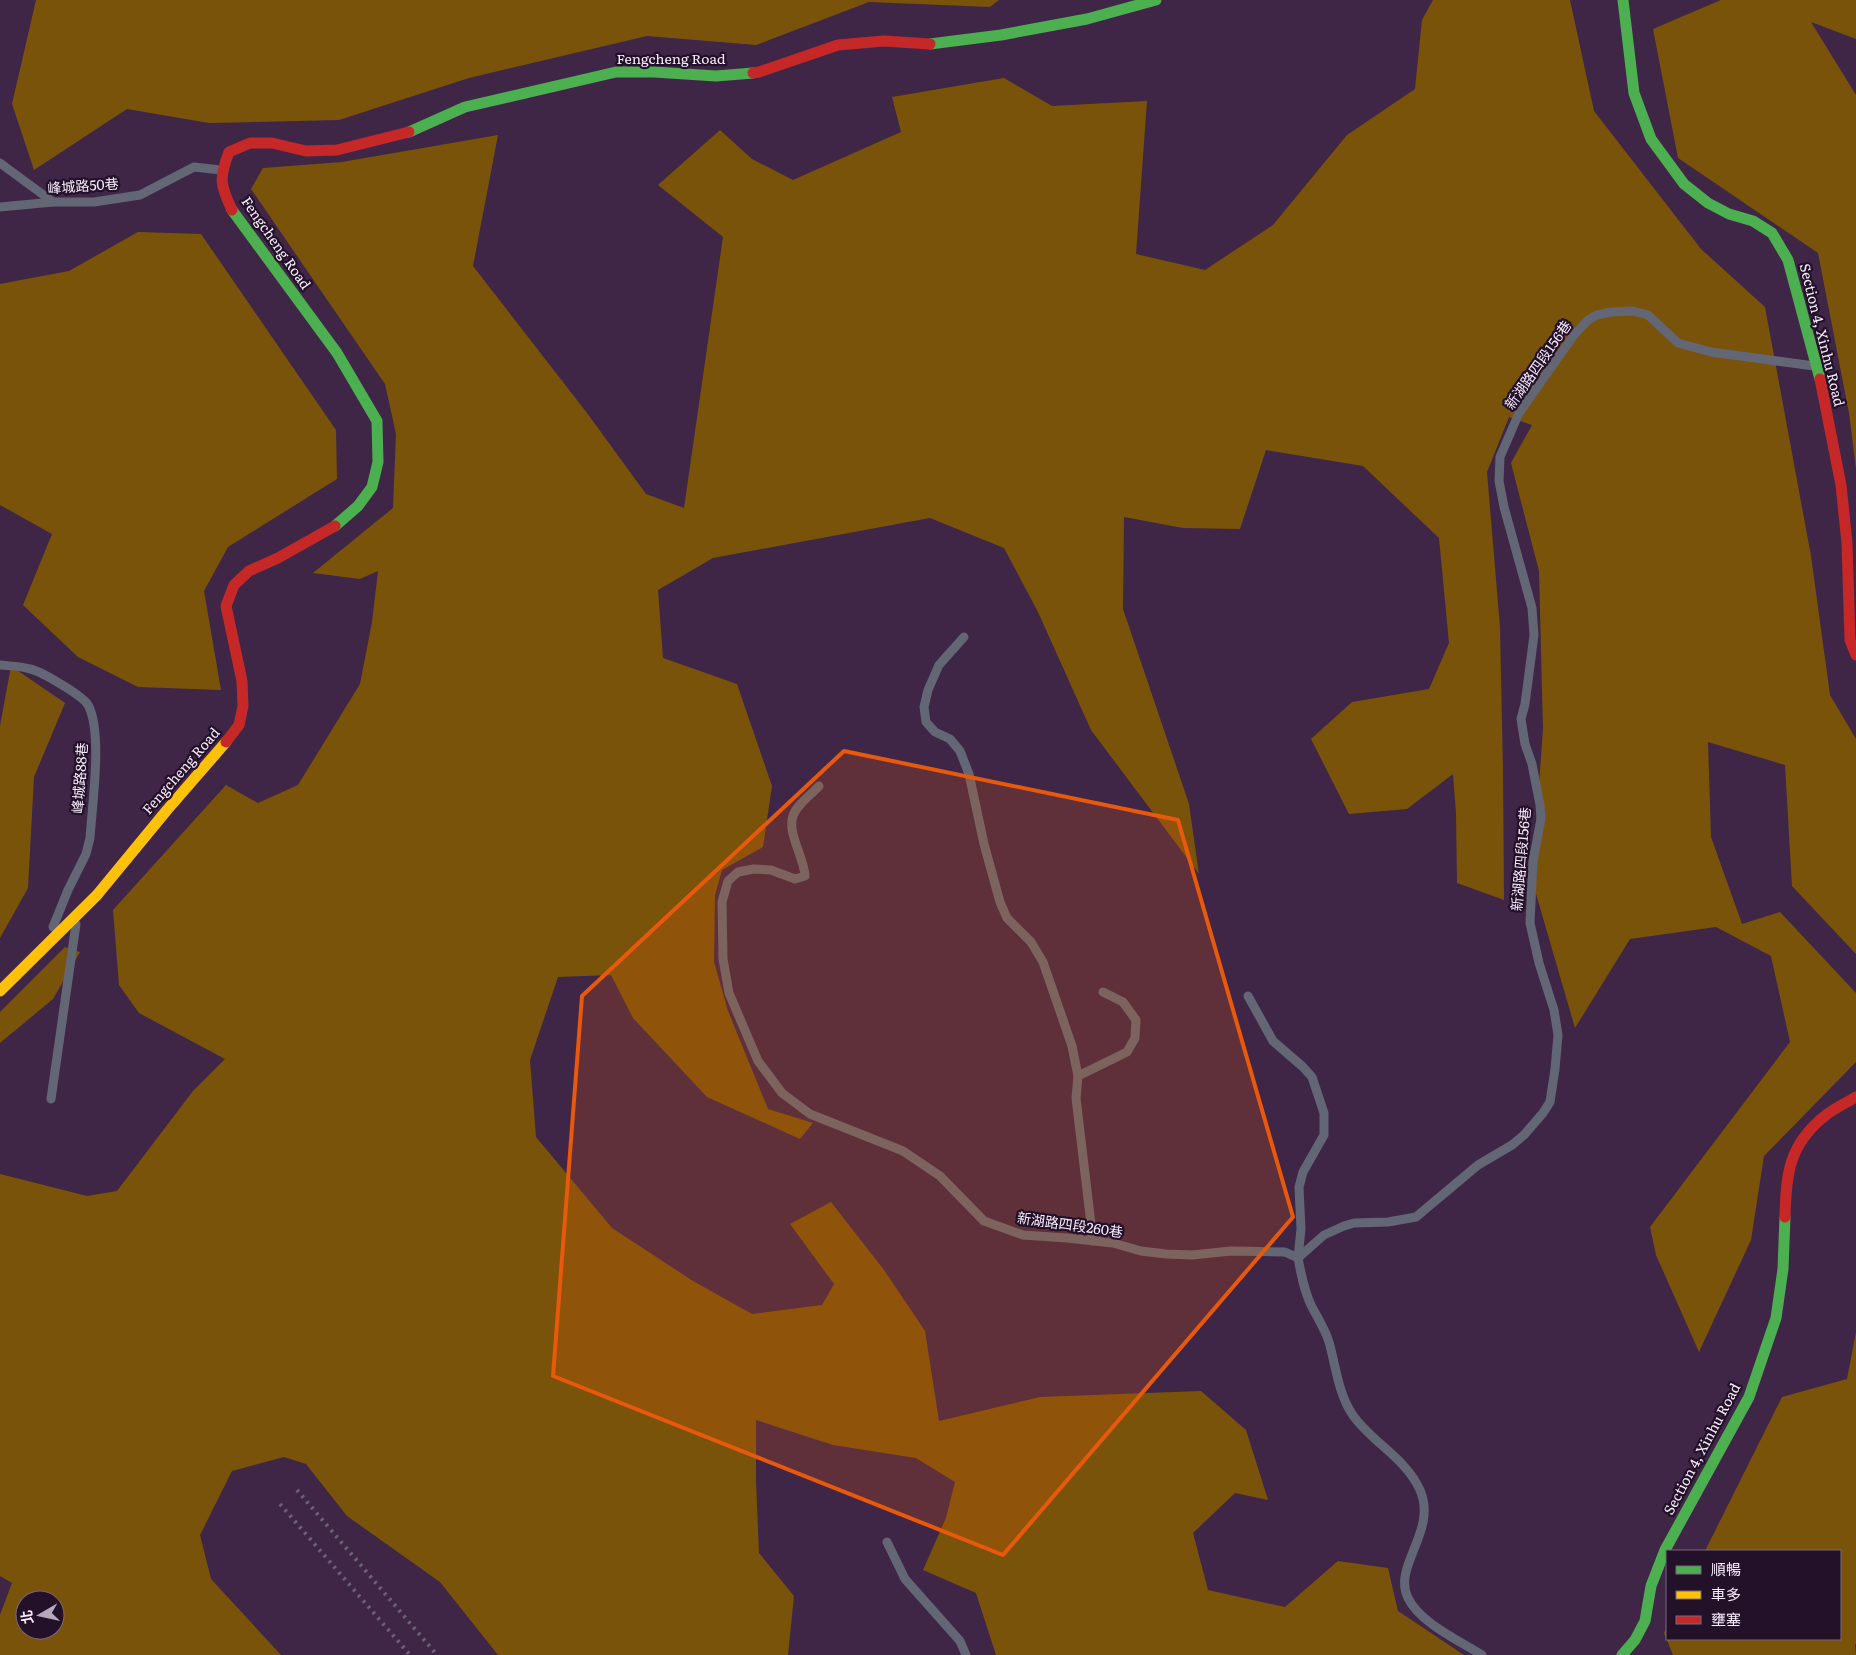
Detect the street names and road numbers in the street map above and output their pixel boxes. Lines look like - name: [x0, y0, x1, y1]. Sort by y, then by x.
- street label: Fengcheng Road: [616, 48, 726, 68]
- street label: 峰城路50巷: [47, 173, 119, 197]
- street label: Fengcheng Road: [237, 192, 317, 293]
- street label: Section 4, Xinhu Road: [1796, 261, 1851, 409]
- street label: 新湖路四段156巷: [1499, 316, 1575, 413]
- street label: Fengcheng Road: [137, 722, 224, 818]
- street label: 峰城路88巷: [67, 742, 91, 814]
- street label: 新湖路四段156巷: [1505, 806, 1535, 912]
- street label: 新湖路四段260巷: [1016, 1207, 1124, 1241]
- street label: Section 4, Xinhu Road: [1658, 1379, 1745, 1518]

